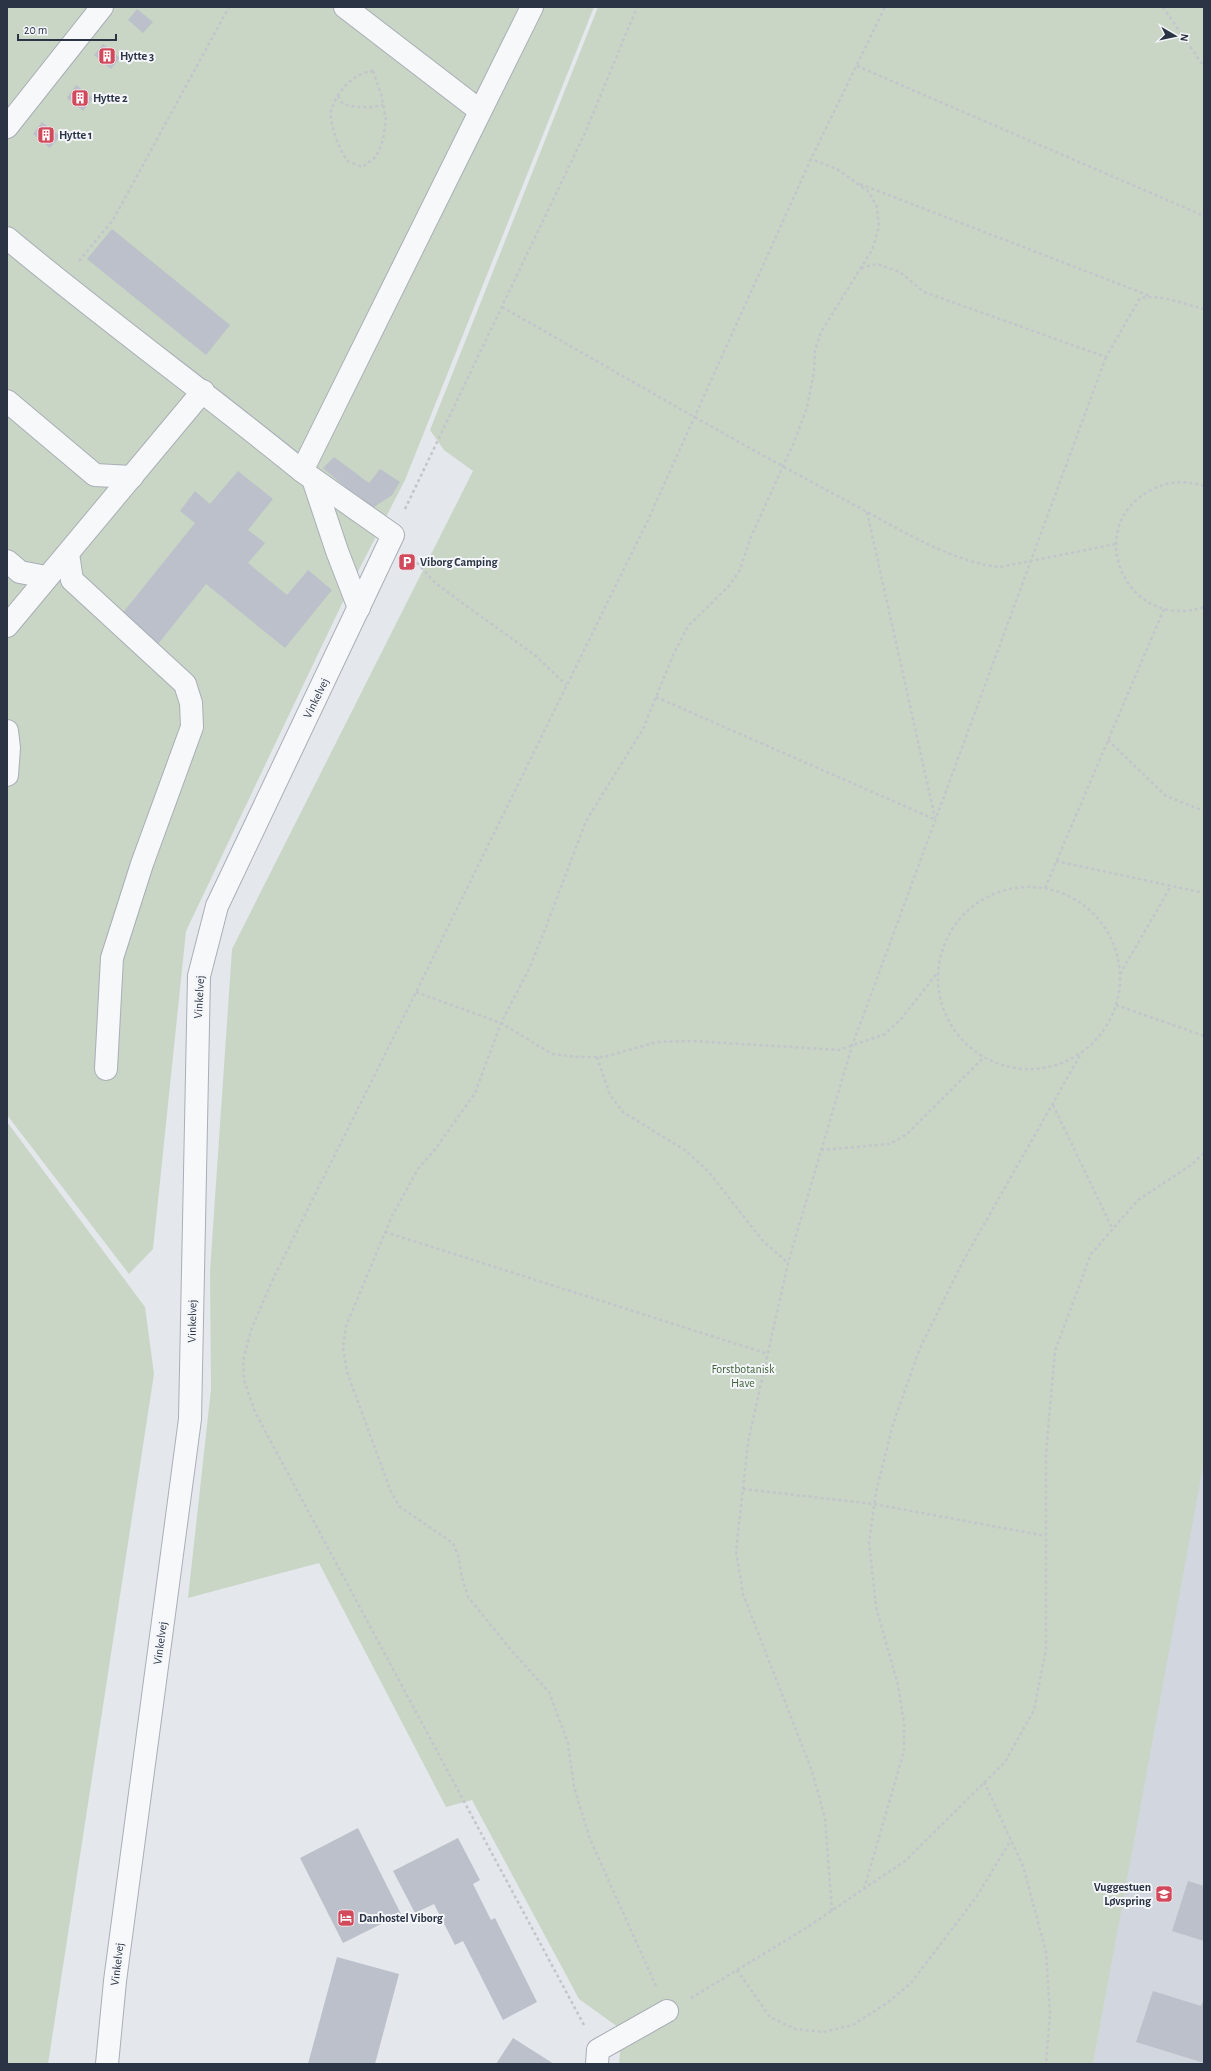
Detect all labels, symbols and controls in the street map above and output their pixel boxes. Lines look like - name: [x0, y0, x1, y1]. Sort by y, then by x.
- scale bar: [18, 16, 116, 42]
- north arrow: [1155, 16, 1195, 56]
- text: 20 m: [24, 24, 47, 36]
- text: N: [1178, 33, 1190, 42]
- building icon: Hytte 3: [97, 46, 117, 66]
- place label: Hytte 3: [120, 50, 154, 63]
- building icon: Hytte 2: [70, 88, 90, 108]
- place label: Hytte 2: [93, 92, 128, 105]
- building icon: Hytte 1: [36, 125, 56, 145]
- place label: Hytte 1: [59, 129, 92, 142]
- parking icon: Viborg Camping: [397, 552, 417, 572]
- place label: Viborg Camping: [420, 556, 499, 568]
- street label: Vinkelvej: [301, 676, 332, 721]
- street label: Vinkelvej: [192, 975, 207, 1019]
- street label: Vinkelvej: [186, 1299, 199, 1343]
- park label: Forstbotanisk Have: [711, 1363, 775, 1389]
- street label: Vinkelvej: [151, 1621, 170, 1665]
- place label: Vuggestuen Løvspring: [1094, 1881, 1152, 1907]
- school or university icon: Vuggestuen Løvspring: [1154, 1884, 1174, 1904]
- hotel icon: Danhostel Viborg: [336, 1908, 356, 1928]
- place label: Danhostel Viborg: [359, 1912, 444, 1924]
- street label: Vinkelvej: [108, 1942, 127, 1986]

